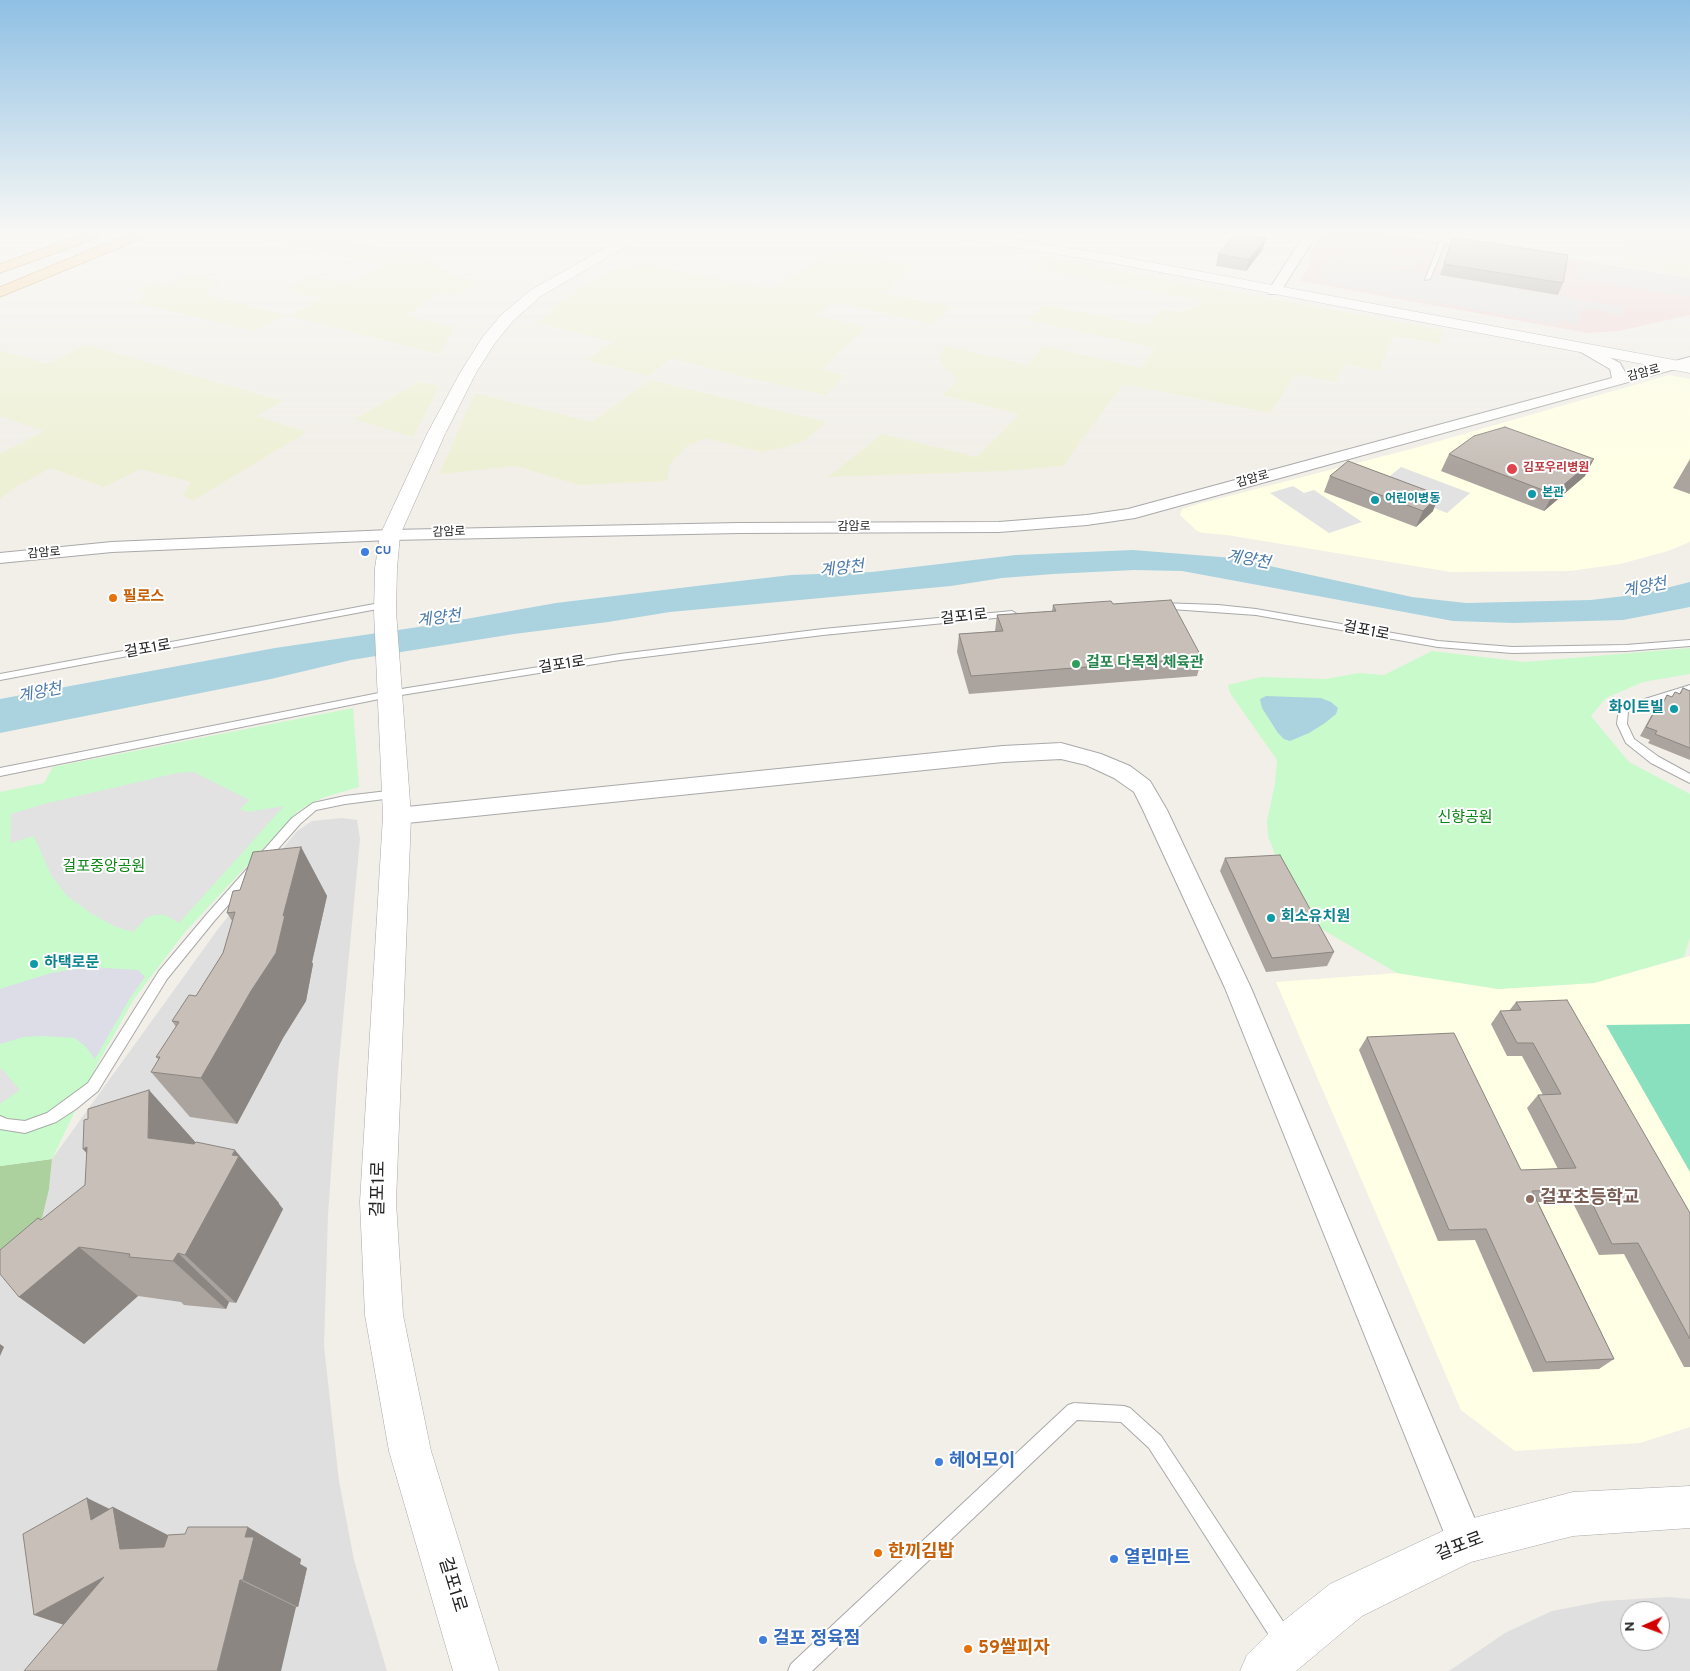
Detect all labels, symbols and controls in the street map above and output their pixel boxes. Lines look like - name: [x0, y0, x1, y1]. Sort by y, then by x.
- street label: 감암로: [1626, 363, 1662, 385]
- marker: 김포우리병원: [1505, 462, 1519, 476]
- place label: 김포우리병원: [1523, 462, 1589, 476]
- street label: 감암로: [1235, 469, 1271, 491]
- place label: 본관: [1542, 487, 1564, 501]
- marker: 본관: [1526, 488, 1538, 500]
- place label: 어린이병동: [1385, 493, 1440, 507]
- marker: 어린이병동: [1369, 494, 1381, 506]
- street label: 감암로: [837, 521, 871, 535]
- street label: 감암로: [432, 525, 466, 541]
- street label: 감암로: [27, 545, 61, 563]
- place label: CU: [375, 545, 391, 559]
- marker: CU: [359, 546, 371, 558]
- water label: 계양천: [1225, 548, 1271, 574]
- water label: 계양천: [819, 558, 865, 582]
- water label: 계양천: [1621, 575, 1669, 603]
- place label: 필로스: [123, 589, 164, 607]
- marker: 필로스: [107, 592, 119, 604]
- street label: 걸포1로: [940, 607, 988, 629]
- water label: 계양천: [416, 608, 462, 632]
- street label: 걸포1로: [1341, 619, 1391, 645]
- street label: 걸포1로: [123, 637, 173, 663]
- street label: 걸포1로: [537, 653, 587, 679]
- place label: 걸포 다목적 체육관: [1086, 655, 1204, 673]
- marker: 걸포 다목적 체육관: [1070, 658, 1082, 670]
- water label: 계양천: [16, 680, 64, 708]
- place label: 화이트빌: [1609, 700, 1664, 718]
- marker: 화이트빌: [1668, 703, 1680, 715]
- park label: 신향공원: [1437, 810, 1493, 828]
- park label: 걸포중앙공원: [63, 859, 145, 877]
- place label: 회소유치원: [1281, 909, 1350, 927]
- marker: 회소유치원: [1265, 912, 1277, 924]
- place label: 하택로문: [44, 955, 99, 973]
- marker: 하택로문: [28, 958, 40, 970]
- street label: 걸포1로: [369, 1161, 391, 1217]
- place label: 걸포초등학교: [1540, 1188, 1639, 1210]
- marker: 걸포초등학교: [1524, 1193, 1536, 1205]
- place label: 헤어모이: [949, 1451, 1015, 1473]
- marker: 헤어모이: [933, 1456, 945, 1468]
- street label: 걸포로: [1433, 1529, 1487, 1567]
- place label: 한끼김밥: [888, 1542, 954, 1564]
- marker: 한끼김밥: [872, 1547, 884, 1559]
- place label: 열린마트: [1124, 1548, 1190, 1570]
- marker: 열린마트: [1108, 1553, 1120, 1565]
- street label: 걸포1로: [432, 1555, 470, 1615]
- north arrow: [1620, 1601, 1670, 1651]
- text: N: [1622, 1621, 1639, 1632]
- place label: 걸포 정육점: [773, 1629, 860, 1651]
- marker: 걸포 정육점: [757, 1634, 769, 1646]
- place label: 59쌀피자: [978, 1638, 1050, 1660]
- marker: 59쌀피자: [962, 1643, 974, 1655]

